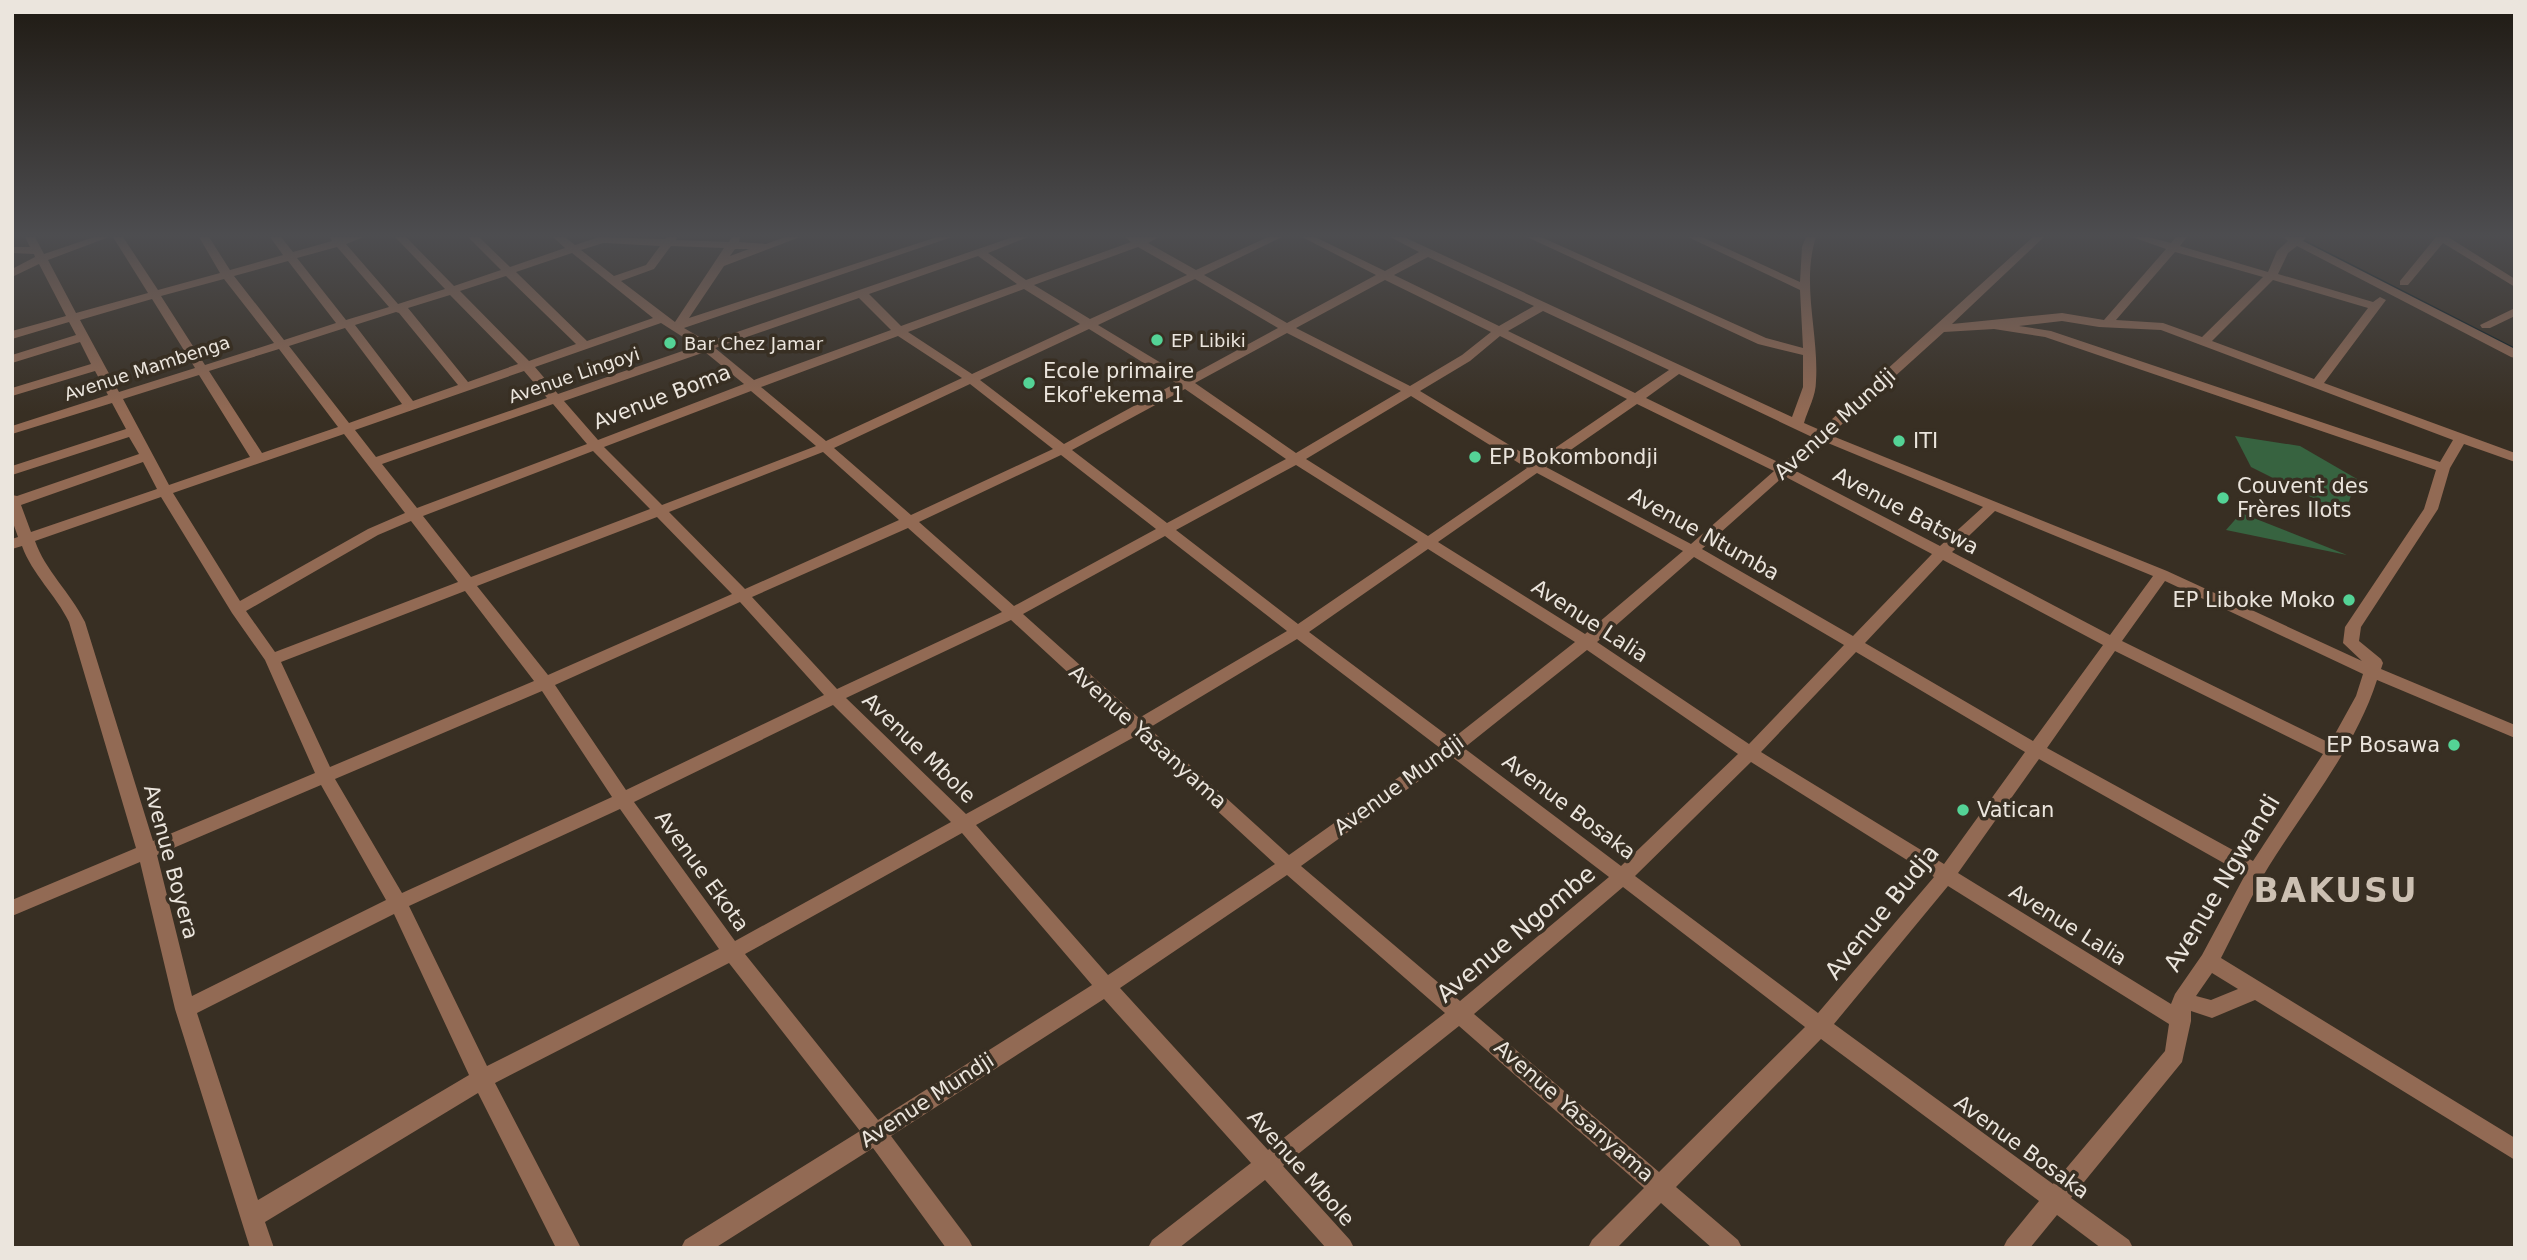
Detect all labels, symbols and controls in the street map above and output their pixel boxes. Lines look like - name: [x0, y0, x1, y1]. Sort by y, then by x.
- place label: EP Libiki: [1171, 330, 1246, 351]
- street label: Avenue Mambenga: [61, 331, 233, 405]
- marker: EP Libiki: [1149, 332, 1165, 348]
- place label: Bar Chez Jamar: [684, 333, 824, 354]
- marker: Bar Chez Jamar: [662, 335, 678, 351]
- street label: Avenue Lingoyi: [506, 343, 642, 407]
- place label: Ecole primaire Ekof'ekema 1: [1043, 359, 1194, 407]
- street label: Avenue Boma: [590, 360, 734, 434]
- street label: Avenue Mundji: [1770, 363, 1900, 485]
- marker: Ecole primaire Ekof'ekema 1: [1021, 375, 1037, 391]
- place label: ITI: [1913, 429, 1938, 453]
- marker: ITI: [1891, 433, 1907, 449]
- place label: EP Bokombondji: [1489, 445, 1658, 469]
- marker: EP Bokombondji: [1467, 449, 1483, 465]
- street label: Avenue Batswa: [1829, 463, 1983, 559]
- place label: Couvent des Frères Ilots: [2237, 474, 2369, 522]
- street label: Avenue Ntumba: [1624, 483, 1784, 585]
- marker: Couvent des Frères Ilots: [2215, 490, 2231, 506]
- street label: Avenue Lalia: [1527, 574, 1653, 668]
- place label: EP Liboke Moko: [2172, 588, 2335, 612]
- marker: EP Liboke Moko: [2341, 592, 2357, 608]
- street label: Avenue Yasanyama: [1064, 660, 1232, 814]
- street label: Avenue Mbole: [858, 688, 980, 808]
- street label: Avenue Mundji: [1329, 730, 1469, 840]
- place label: EP Bosawa: [2326, 733, 2440, 757]
- marker: EP Bosawa: [2446, 737, 2462, 753]
- street label: Avenue Bosaka: [1498, 749, 1640, 865]
- street label: Avenue Boyera: [139, 782, 203, 942]
- street label: Avenue Ngwandi: [2158, 789, 2286, 977]
- place label: Vatican: [1977, 798, 2054, 822]
- marker: Vatican: [1955, 802, 1971, 818]
- street label: Avenue Ekota: [650, 806, 754, 936]
- street label: Avenue Budja: [1819, 839, 1945, 985]
- street label: Avenue Ngombe: [1431, 860, 1601, 1008]
- district label: BAKUSU: [2253, 871, 2419, 910]
- street label: Avenue Lalia: [2005, 879, 2131, 971]
- street label: Avenue Yasanyama: [1489, 1035, 1659, 1187]
- street label: Avenue Mundji: [856, 1048, 998, 1152]
- street label: Avenue Bosaka: [1950, 1090, 2094, 1204]
- street label: Avenue Mbole: [1243, 1105, 1359, 1231]

